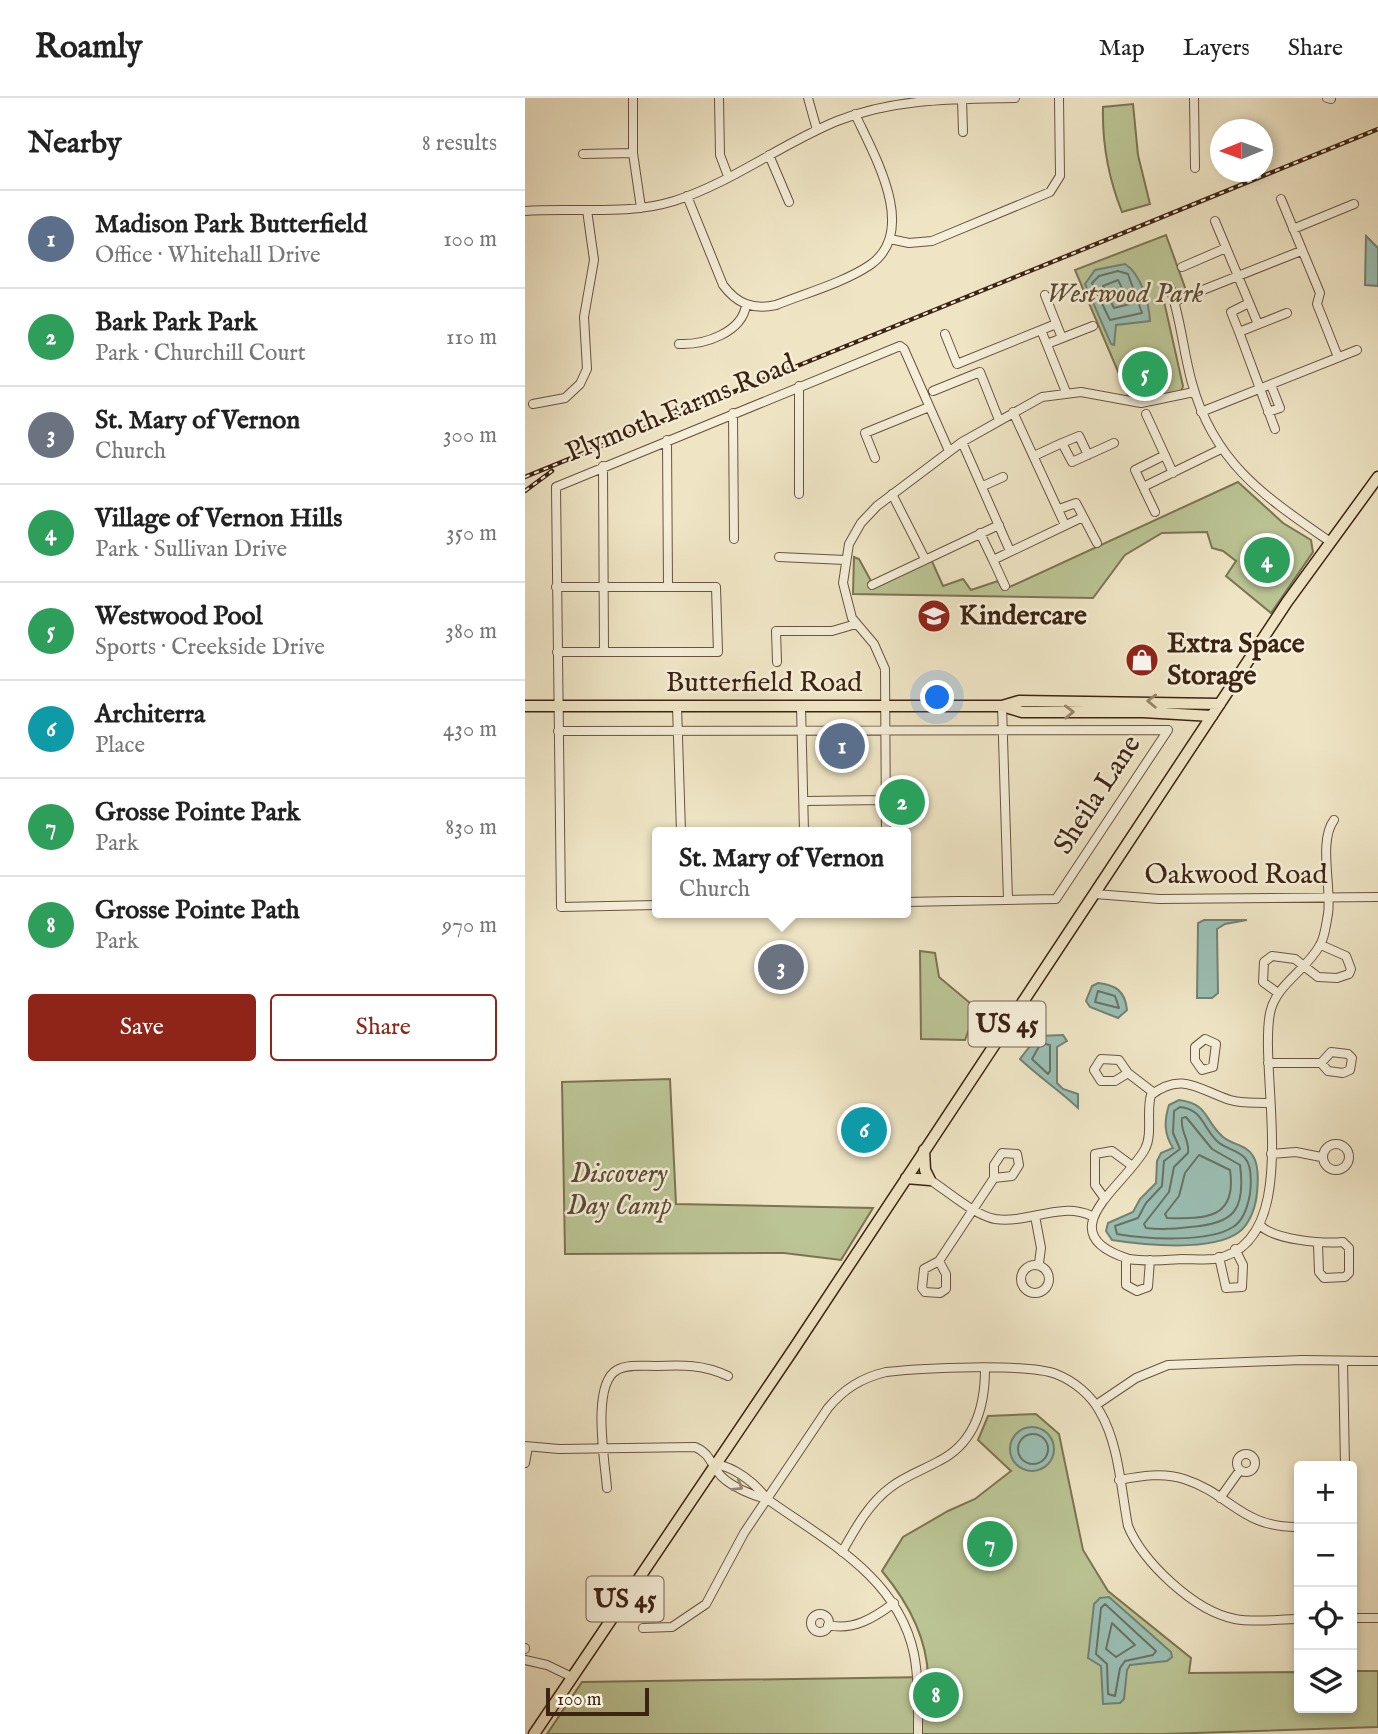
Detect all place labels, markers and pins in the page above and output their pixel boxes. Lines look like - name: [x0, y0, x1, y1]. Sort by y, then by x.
- pin: 5: [1122, 348, 1168, 400]
- pin: 4: [1244, 534, 1290, 586]
- school or university icon: Kindercare: [915, 597, 953, 635]
- place label: Kindercare: [959, 599, 1087, 634]
- place label: Extra Space Storage: [1167, 627, 1305, 694]
- shop icon: Extra Space Storage: [1123, 641, 1161, 679]
- pin: 1: [819, 720, 865, 772]
- pin: 2: [879, 776, 925, 828]
- pin: 3: [758, 941, 804, 993]
- pin: 6: [841, 1104, 887, 1156]
- pin: 7: [967, 1518, 1013, 1570]
- pin: 8: [913, 1669, 959, 1721]

